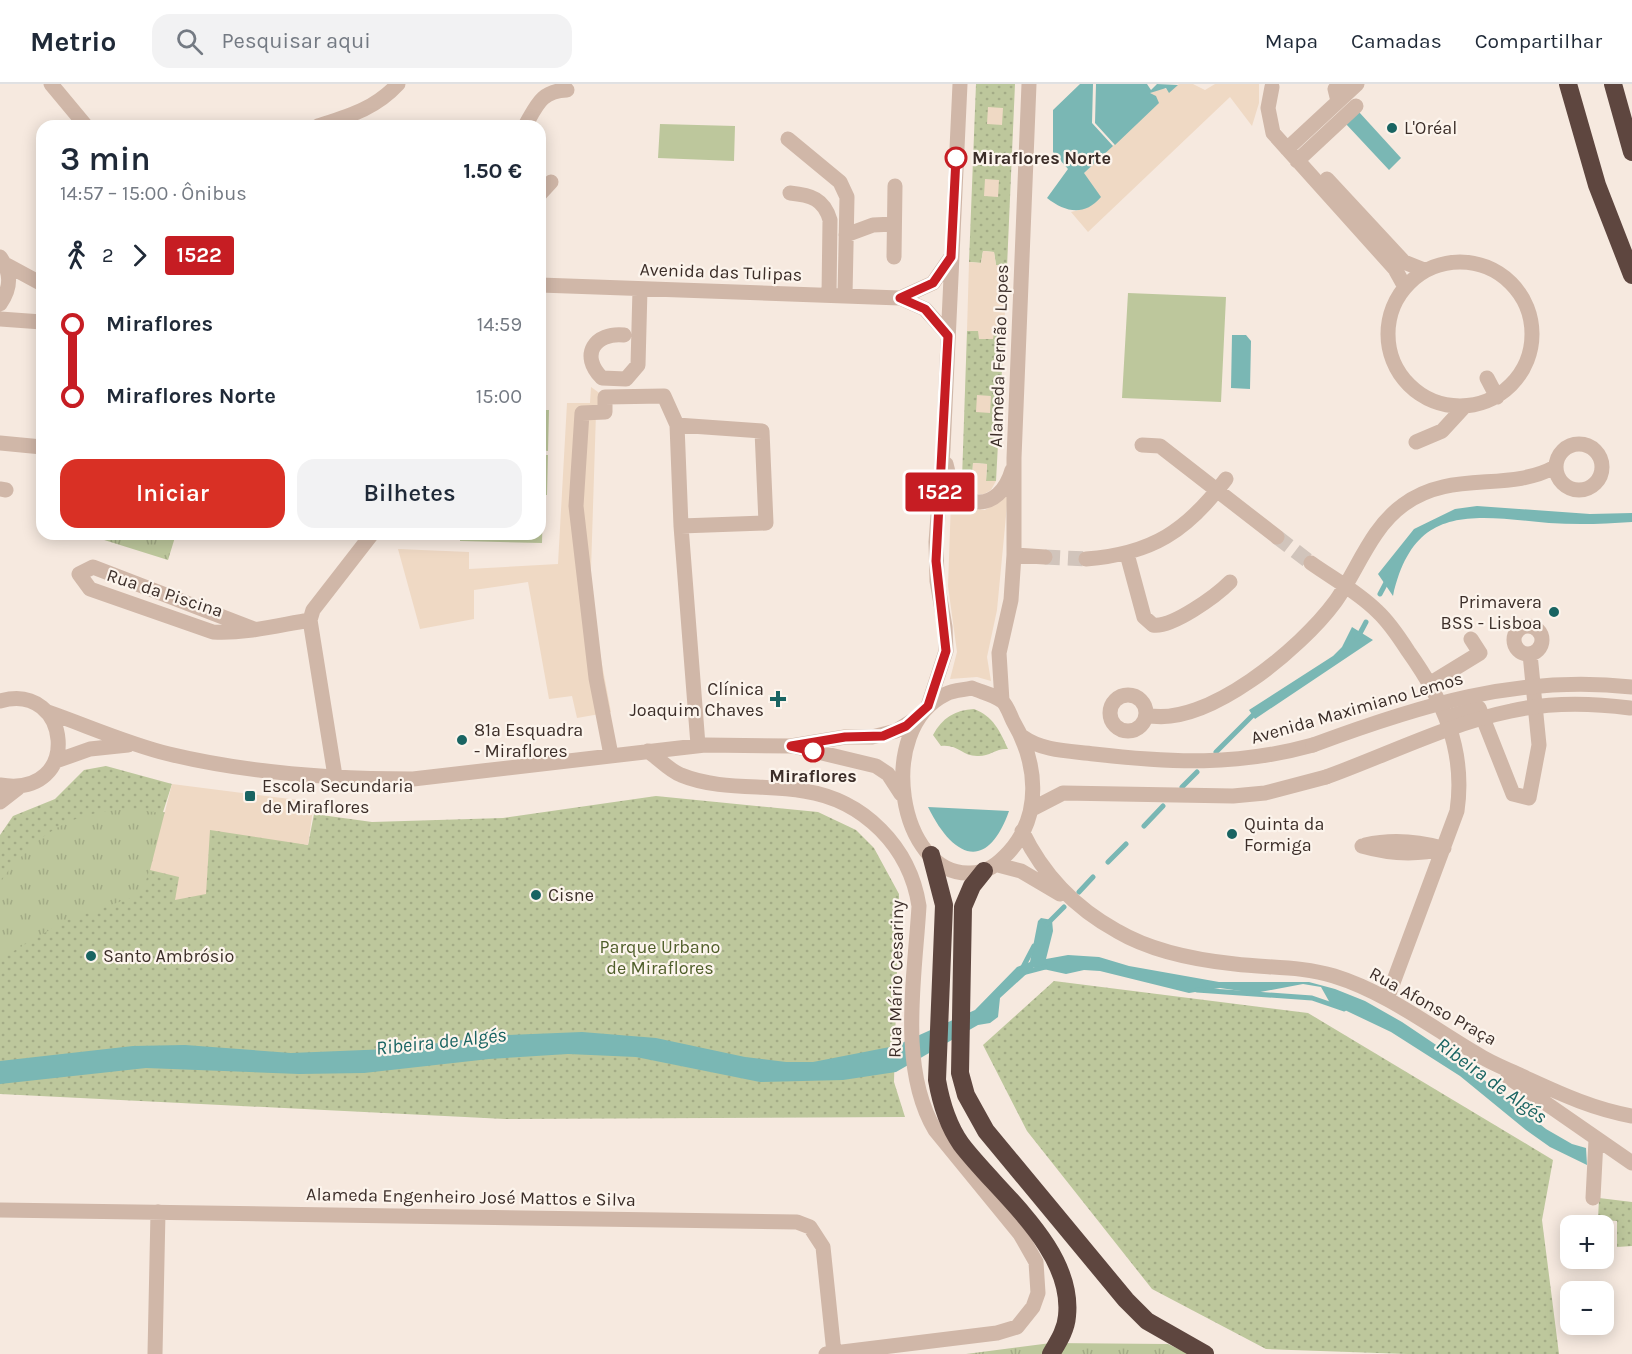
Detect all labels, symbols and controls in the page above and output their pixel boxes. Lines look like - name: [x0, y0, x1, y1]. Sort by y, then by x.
- search box: [152, 14, 572, 68]
- text: Metrio: [30, 25, 116, 58]
- icon: search: [173, 25, 206, 58]
- text: Pesquisar aqui: [221, 28, 371, 54]
- text: Mapa: [1265, 29, 1318, 53]
- text: Camadas: [1351, 29, 1442, 53]
- text: Compartilhar: [1475, 29, 1602, 53]
- place label: L'Oréal: [1404, 117, 1457, 139]
- marker: L'Oréal: [1385, 121, 1399, 135]
- text: 3 min: [60, 140, 151, 178]
- marker: Miraflores Norte: [945, 147, 967, 169]
- place label: Miraflores Norte: [972, 147, 1111, 169]
- text: 1.50 €: [463, 158, 522, 184]
- text: 14:57 – 15:00 · Ônibus: [60, 182, 247, 205]
- icon: walk: [60, 239, 93, 272]
- icon: forward: [123, 239, 156, 272]
- text: 1522: [177, 243, 222, 267]
- text: 2: [102, 244, 114, 267]
- street label: Avenida das Tulipas: [639, 258, 803, 286]
- street label: Alameda Fernão Lopes: [985, 264, 1013, 448]
- text: Miraflores: [106, 311, 213, 337]
- text: 14:59: [477, 313, 522, 336]
- text: Miraflores Norte: [106, 383, 276, 409]
- text: 15:00: [476, 385, 522, 408]
- button: Iniciar: [60, 459, 285, 528]
- button: Bilhetes: [297, 459, 522, 528]
- line badge: 1522: [898, 472, 982, 512]
- text: 1522: [917, 480, 963, 504]
- street label: Rua da Piscina: [104, 564, 226, 622]
- place label: Primavera BSS - Lisboa: [1441, 591, 1542, 634]
- marker: Primavera BSS - Lisboa: [1547, 605, 1561, 619]
- street label: Avenida Maximiano Lemos: [1248, 667, 1466, 749]
- place label: Clínica Joaquim Chaves: [630, 678, 764, 721]
- marker: Clínica Joaquim Chaves: [769, 690, 787, 708]
- place label: 81ª Esquadra - Miraflores: [474, 719, 583, 762]
- marker: 81ª Esquadra - Miraflores: [455, 733, 469, 747]
- marker: Miraflores: [802, 740, 824, 762]
- place label: Miraflores: [769, 765, 857, 787]
- place label: Escola Secundaria de Miraflores: [262, 775, 413, 818]
- marker: Escola Secundaria de Miraflores: [243, 789, 257, 803]
- place label: Quinta da Formiga: [1244, 813, 1324, 856]
- marker: Quinta da Formiga: [1225, 827, 1239, 841]
- place label: Cisne: [548, 884, 594, 906]
- marker: Cisne: [529, 888, 543, 902]
- street label: Rua Mário Cesariny: [884, 899, 908, 1058]
- park label: Parque Urbano de Miraflores: [600, 936, 720, 979]
- place label: Santo Ambrósio: [103, 945, 234, 967]
- marker: Santo Ambrósio: [84, 949, 98, 963]
- street label: Rua Afonso Praça: [1365, 962, 1501, 1050]
- water label: Ribeira de Algés: [375, 1023, 508, 1060]
- water label: Ribeira de Algés: [1432, 1033, 1552, 1128]
- street label: Alameda Engenheiro José Mattos e Silva: [306, 1183, 636, 1211]
- map controls: [1560, 1215, 1614, 1335]
- button: +: [1560, 1215, 1614, 1269]
- button: −: [1560, 1281, 1614, 1335]

